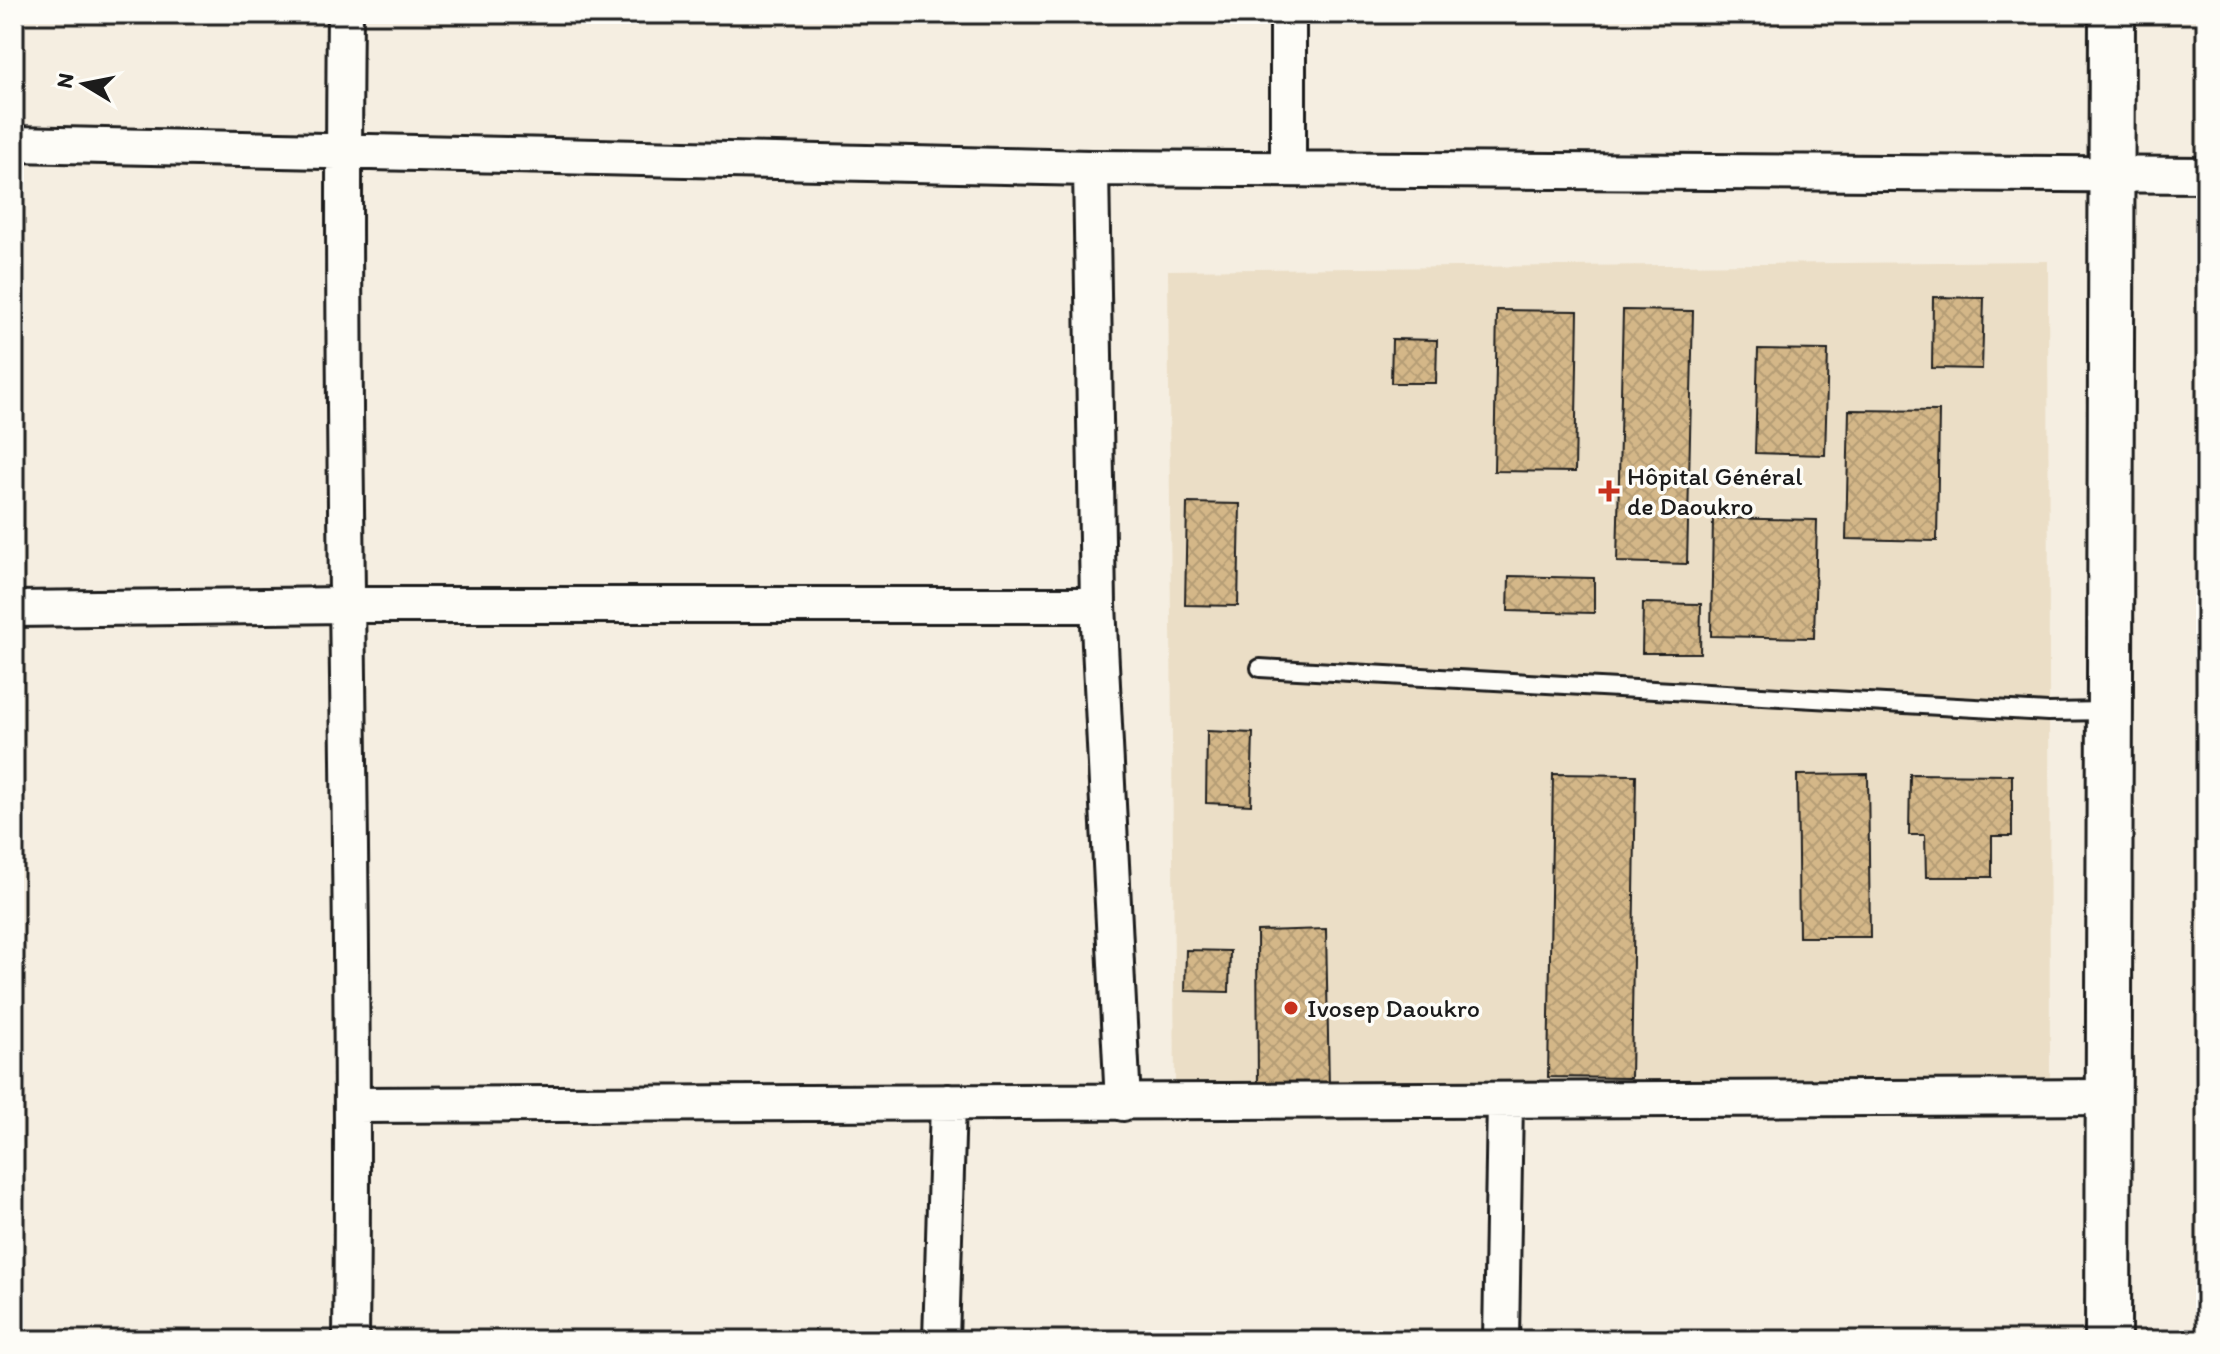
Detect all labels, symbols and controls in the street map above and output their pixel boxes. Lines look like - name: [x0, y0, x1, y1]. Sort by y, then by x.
- north arrow: [44, 44, 124, 124]
- text: N: [50, 71, 79, 90]
- place label: Hôpital Général de Daoukro: [1627, 460, 1803, 522]
- marker: Hôpital Général de Daoukro: [1598, 480, 1620, 502]
- place label: Ivosep Daoukro: [1307, 992, 1480, 1024]
- marker: Ivosep Daoukro: [1282, 999, 1300, 1017]

